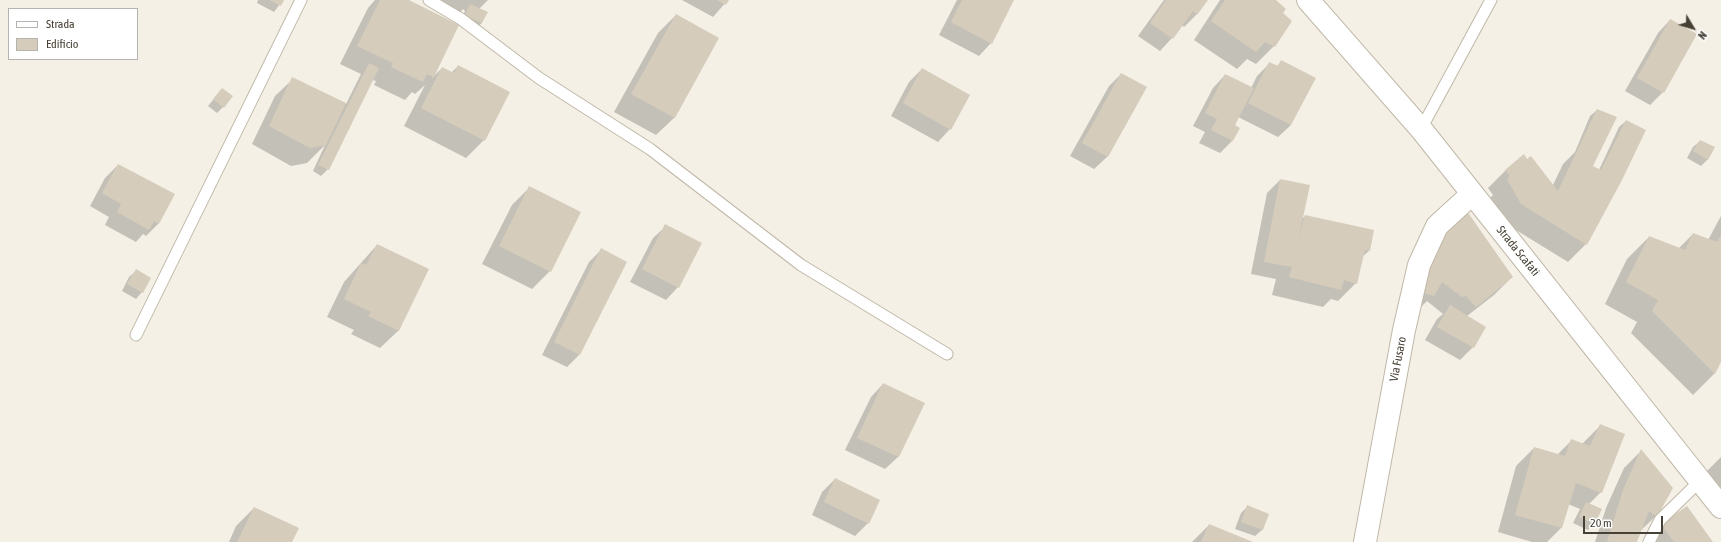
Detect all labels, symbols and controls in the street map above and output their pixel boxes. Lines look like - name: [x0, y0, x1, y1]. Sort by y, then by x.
- legend: [8, 8, 138, 60]
- north arrow: [1673, 8, 1713, 48]
- text: Strada: [46, 17, 75, 31]
- text: N: [1696, 29, 1709, 42]
- text: Edificio: [46, 37, 78, 51]
- street label: Strada Scafati: [1493, 223, 1543, 279]
- street label: Via Fusaro: [1387, 335, 1409, 383]
- scale bar: [1585, 508, 1665, 534]
- text: 20 m: [1590, 516, 1612, 530]

